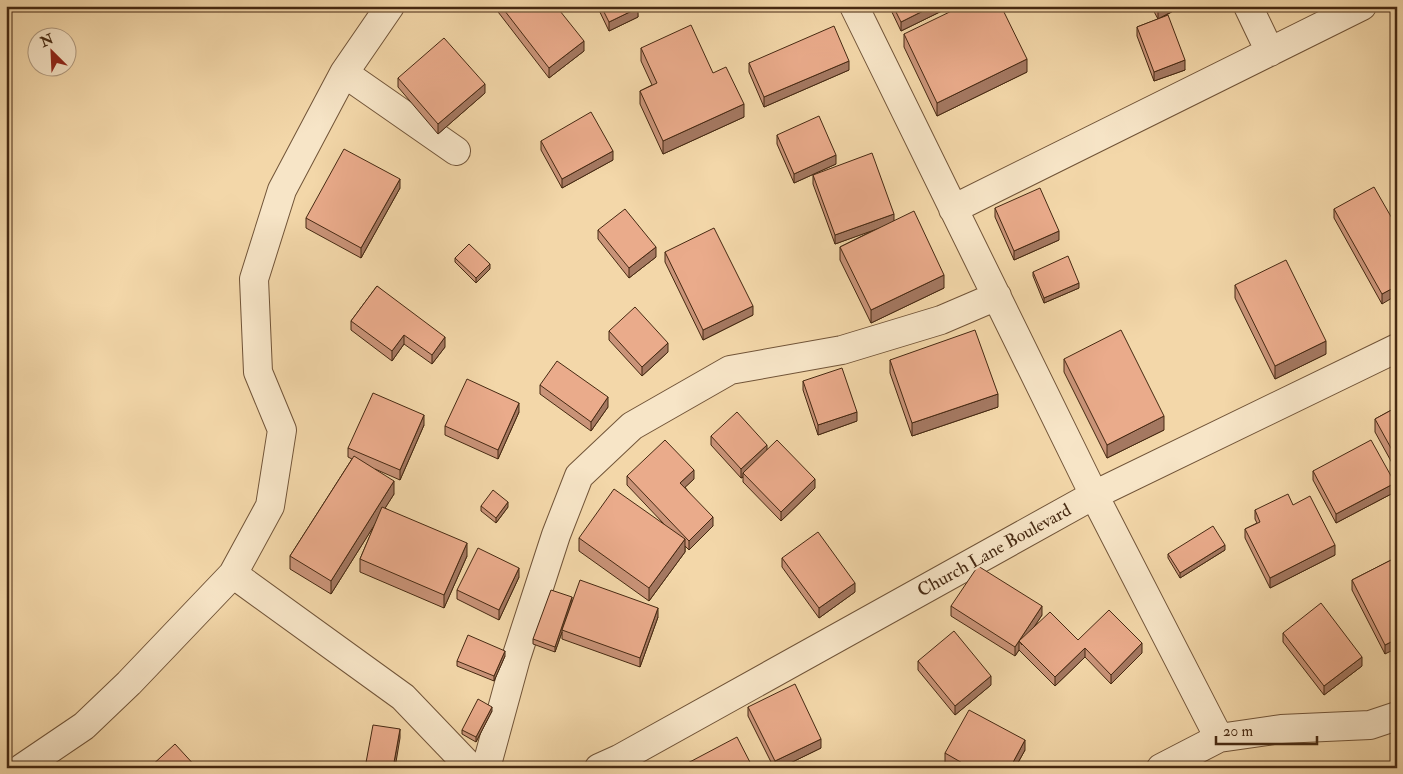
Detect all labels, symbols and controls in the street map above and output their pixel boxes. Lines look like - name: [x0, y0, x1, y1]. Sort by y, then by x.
- north arrow: [28, 28, 78, 78]
- text: N: [37, 30, 57, 51]
- street label: Church Lane Boulevard: [913, 499, 1075, 602]
- scale bar: [1216, 714, 1317, 746]
- text: 20 m: [1223, 722, 1253, 741]

